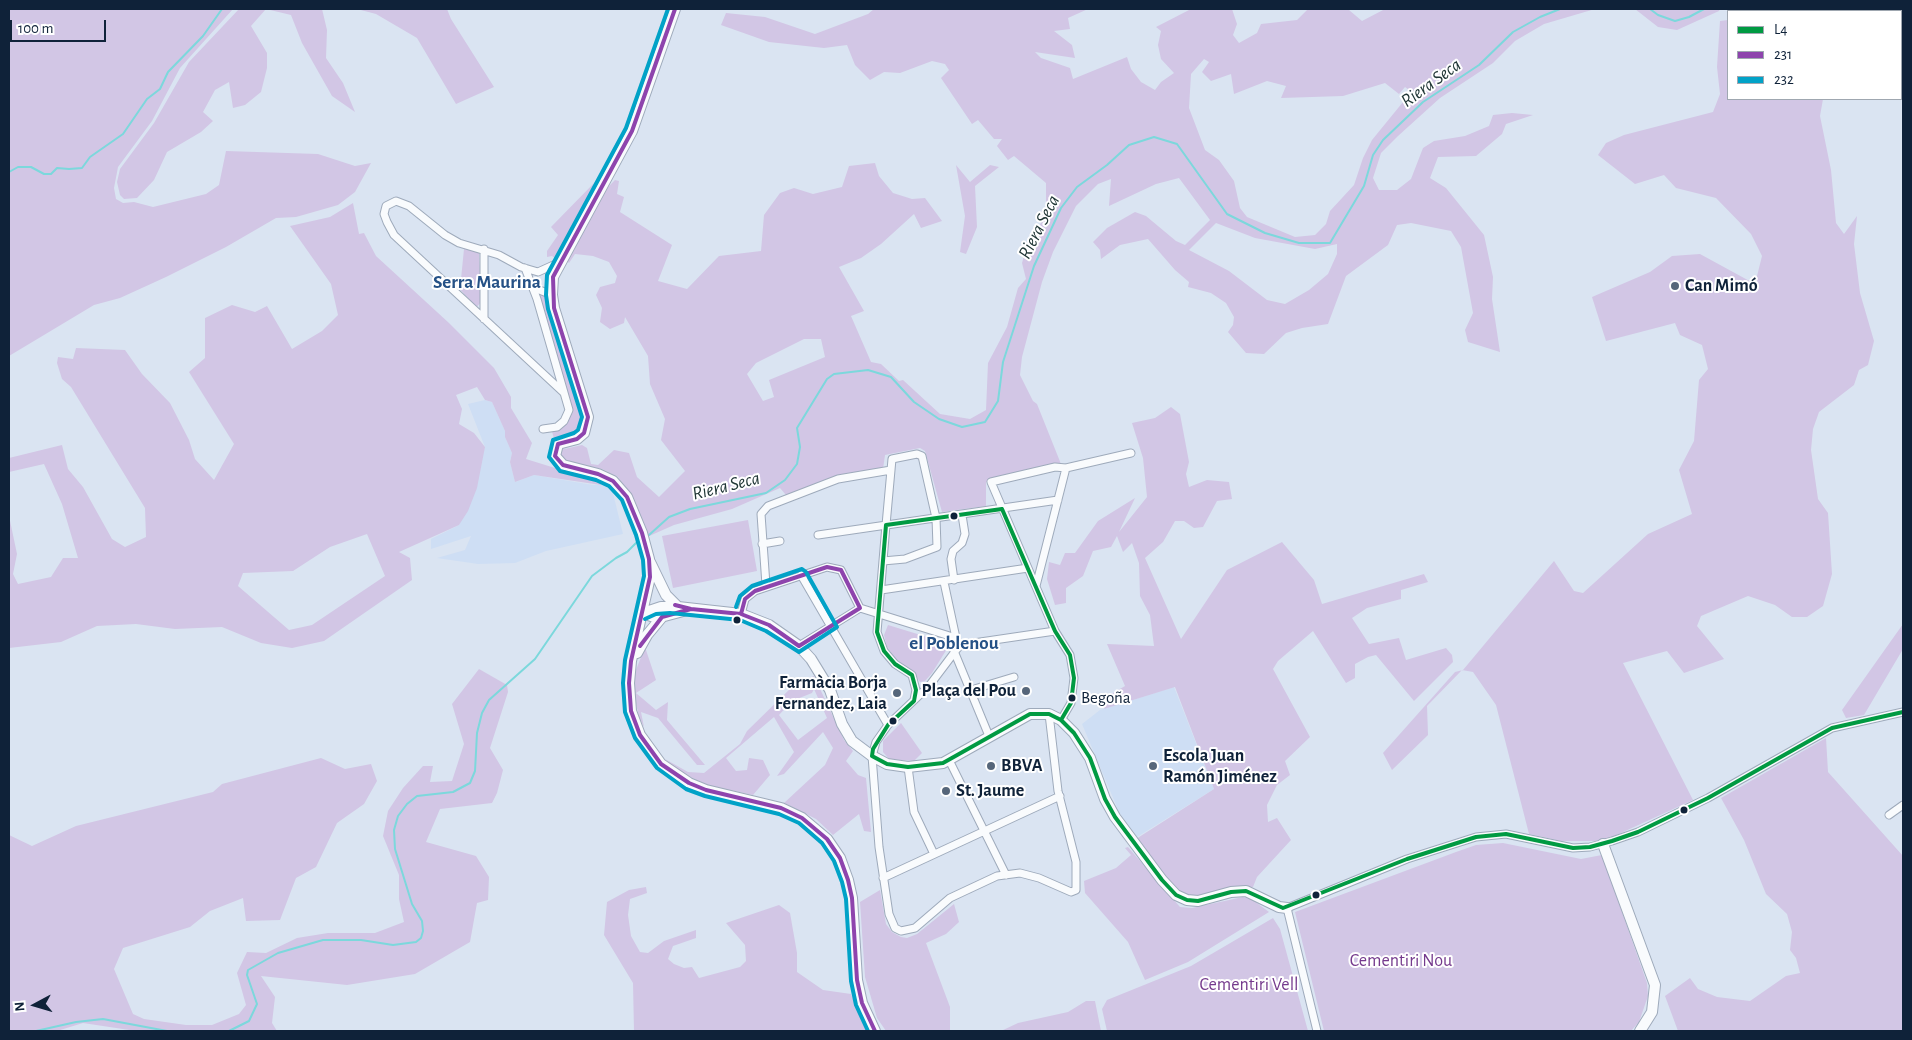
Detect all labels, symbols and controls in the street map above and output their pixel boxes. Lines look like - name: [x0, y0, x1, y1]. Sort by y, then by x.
- scale bar: [12, 10, 109, 42]
- legend: [1727, 10, 1902, 100]
- text: 100 m: [18, 21, 53, 36]
- text: L4: [1774, 22, 1787, 37]
- text: 231: [1774, 47, 1792, 62]
- water label: Riera Seca: [1396, 54, 1466, 112]
- text: 232: [1774, 72, 1794, 87]
- water label: Riera Seca: [1013, 191, 1065, 263]
- district label: Serra Maurina: [433, 271, 541, 293]
- place label: Can Mimó: [1685, 275, 1758, 297]
- marker: Can Mimó: [1669, 280, 1681, 292]
- water label: Riera Seca: [690, 467, 762, 505]
- unlabelled marker: [949, 511, 959, 521]
- unlabelled marker: [732, 615, 742, 625]
- district label: el Poblenou: [909, 632, 999, 654]
- place label: Farmàcia Borja Fernandez, Laia: [775, 672, 887, 714]
- place label: Plaça del Pou: [922, 680, 1016, 702]
- marker: Plaça del Pou: [1020, 685, 1032, 697]
- marker: Farmàcia Borja Fernandez, Laia: [891, 687, 903, 699]
- place label: Begoña: [1081, 688, 1131, 708]
- marker: Begoña: [1067, 693, 1077, 703]
- unlabelled marker: [888, 716, 898, 726]
- place label: Escola Juan Ramón Jiménez: [1163, 745, 1277, 788]
- place label: BBVA: [1001, 755, 1043, 777]
- marker: BBVA: [985, 760, 997, 772]
- marker: Escola Juan Ramón Jiménez: [1147, 760, 1159, 772]
- place label: St. Jaume: [956, 780, 1024, 802]
- marker: St. Jaume: [940, 785, 952, 797]
- unlabelled marker: [1679, 805, 1689, 815]
- unlabelled marker: [1311, 890, 1321, 900]
- park label: Cementiri Nou: [1350, 950, 1452, 972]
- park label: Cementiri Vell: [1199, 974, 1299, 996]
- north arrow: [10, 980, 60, 1030]
- text: N: [13, 1001, 28, 1012]

